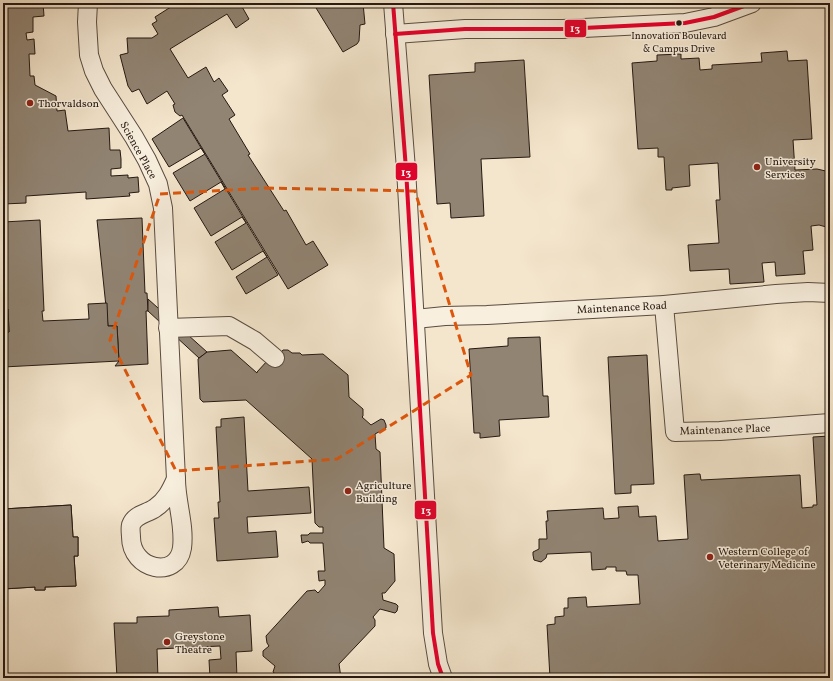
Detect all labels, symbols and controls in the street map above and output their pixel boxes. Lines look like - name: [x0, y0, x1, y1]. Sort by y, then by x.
- marker: Innovation Boulevard & Campus Drive: [674, 18, 684, 28]
- line badge: 13: [564, 19, 587, 38]
- text: 13: [570, 22, 580, 37]
- place label: Innovation Boulevard & Campus Drive: [631, 29, 727, 56]
- place label: Thorvaldson: [38, 97, 100, 112]
- marker: Thorvaldson: [25, 98, 35, 108]
- street label: Science Place: [116, 119, 160, 182]
- place label: University Services: [765, 155, 816, 183]
- line badge: 13: [395, 162, 418, 181]
- marker: University Services: [752, 162, 762, 172]
- text: 13: [401, 166, 411, 181]
- street label: Maintenance Road: [577, 299, 668, 318]
- street label: Maintenance Place: [679, 421, 771, 440]
- place label: Agriculture Building: [356, 479, 412, 507]
- marker: Agriculture Building: [343, 486, 353, 496]
- line badge: 13: [414, 500, 437, 520]
- text: 13: [421, 504, 431, 519]
- place label: Western College of Veterinary Medicine: [718, 545, 816, 573]
- marker: Western College of Veterinary Medicine: [705, 552, 715, 562]
- place label: Greystone Theatre: [175, 630, 225, 658]
- marker: Greystone Theatre: [162, 637, 172, 647]

